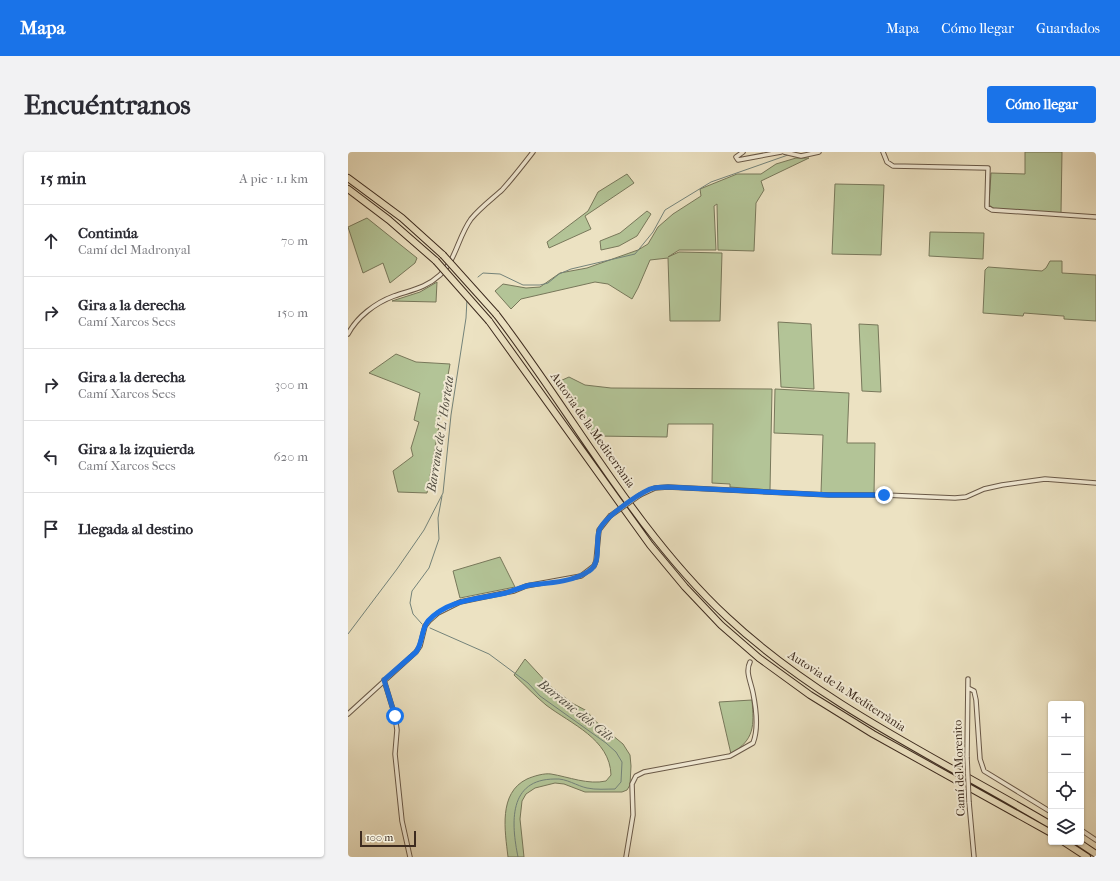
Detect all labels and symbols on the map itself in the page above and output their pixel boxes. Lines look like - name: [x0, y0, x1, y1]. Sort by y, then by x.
- street label: Autovia de la Mediterrània: [547, 369, 638, 491]
- water label: Barranc de L' Horteta: [423, 375, 457, 494]
- route end: [875, 486, 893, 504]
- street label: Autovia de la Mediterrània: [785, 647, 909, 735]
- water label: Barranc dels Gils: [535, 675, 617, 745]
- route start: [386, 707, 404, 725]
- street label: Camí del Morenito: [950, 719, 968, 817]
- scale bar: [360, 829, 416, 848]

